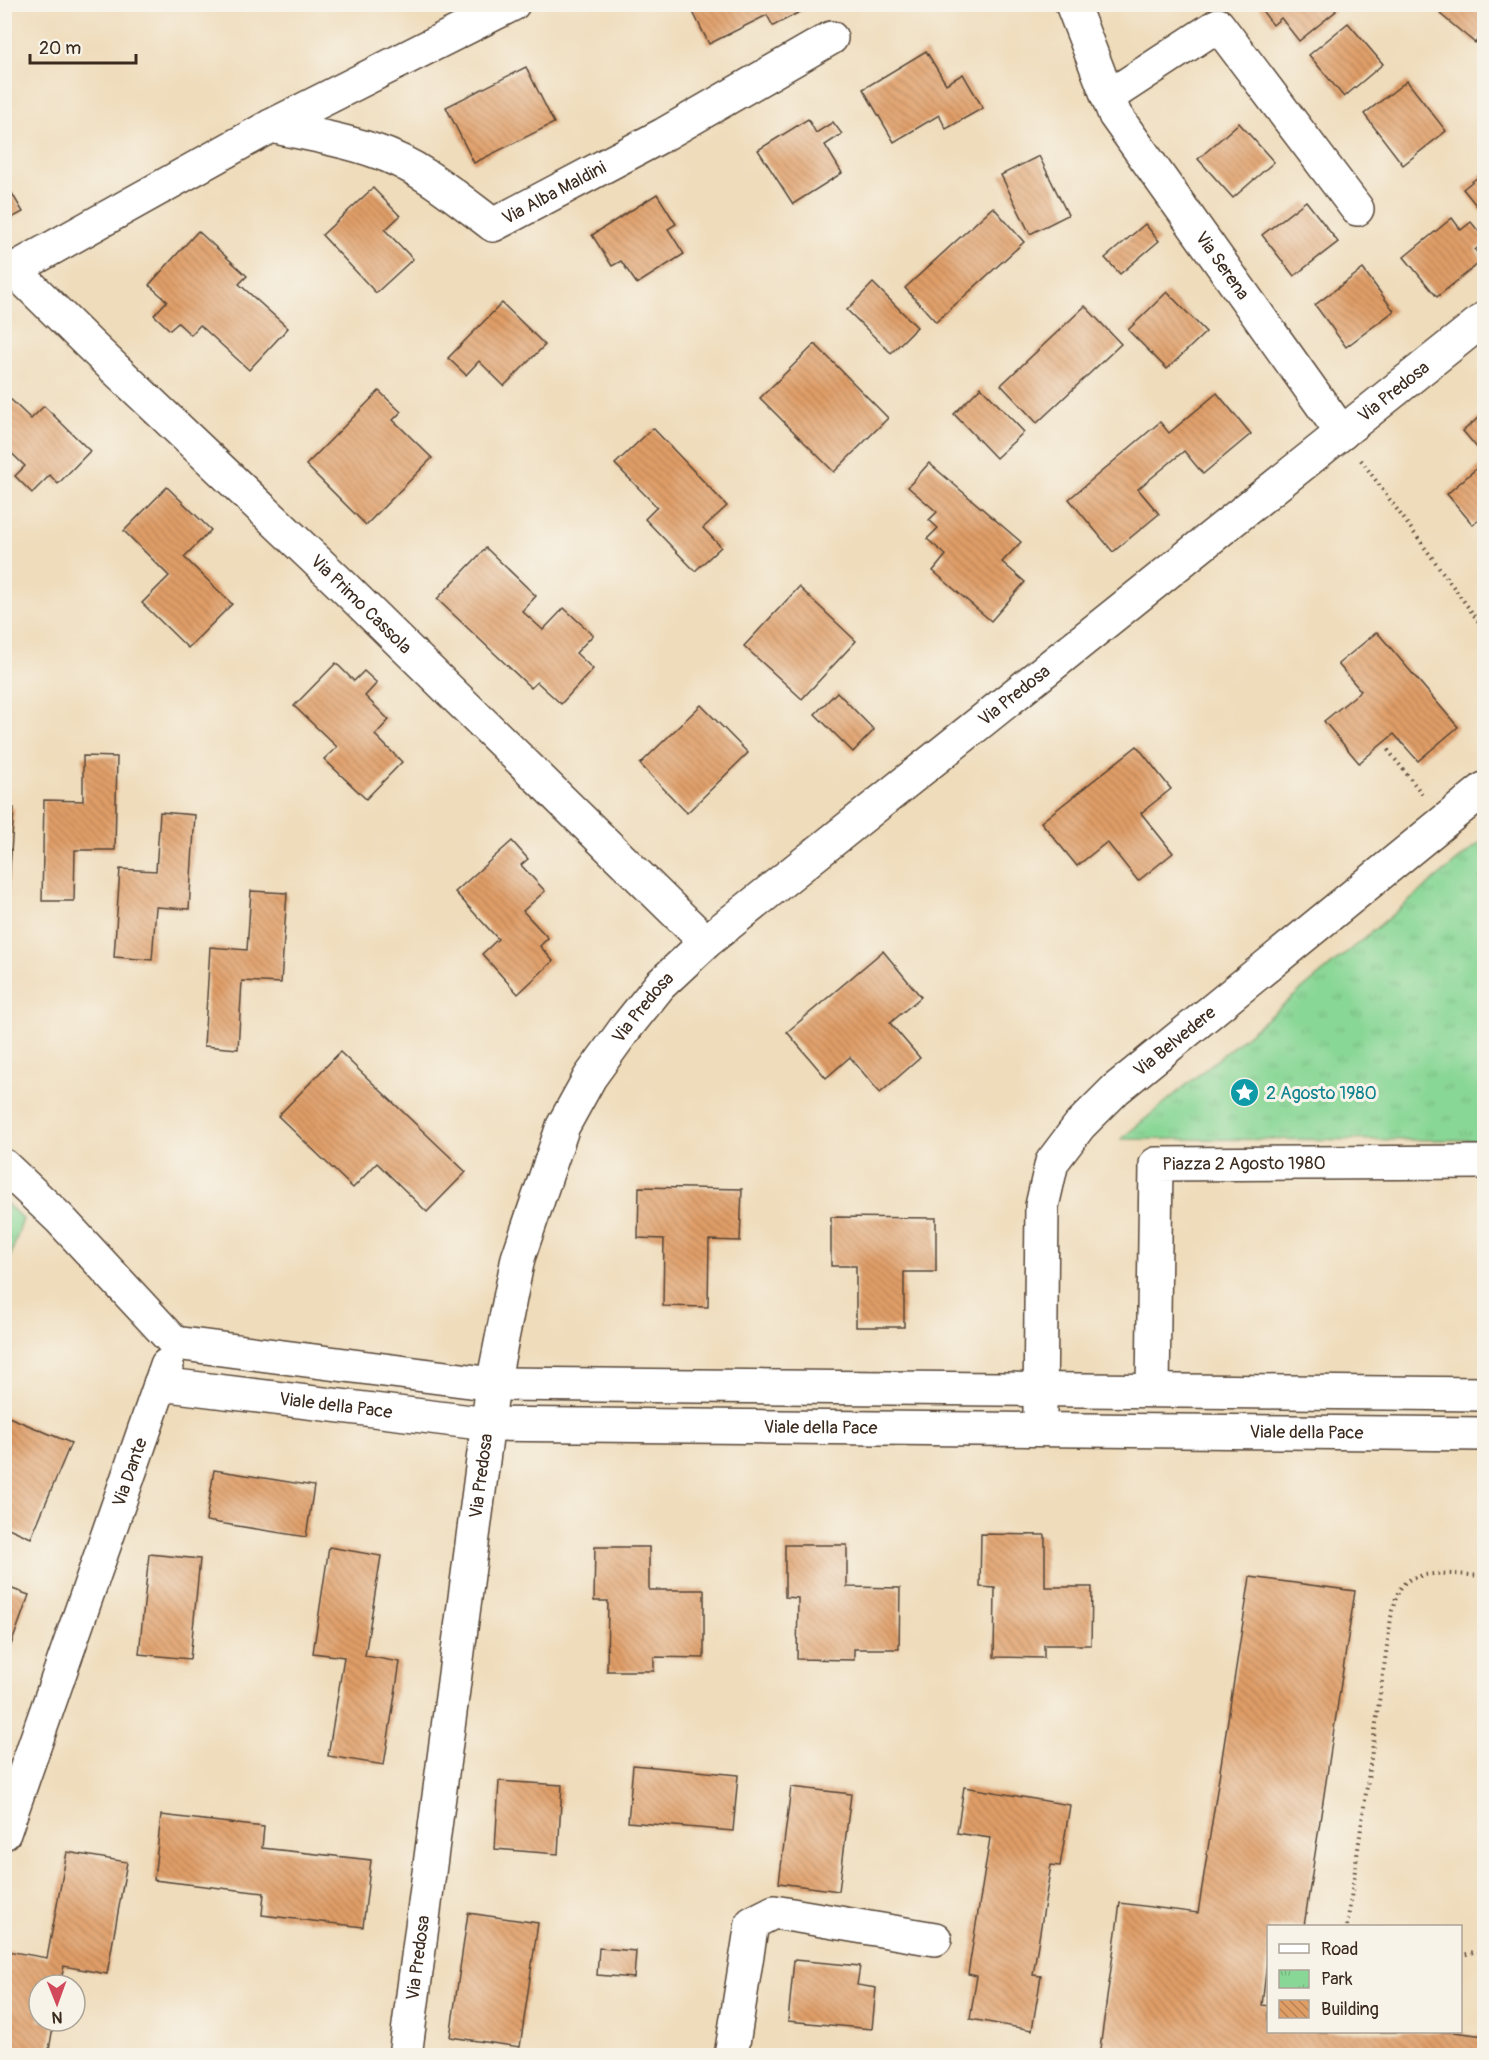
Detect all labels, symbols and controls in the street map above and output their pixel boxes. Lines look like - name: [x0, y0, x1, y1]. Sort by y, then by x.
- scale bar: [30, 27, 136, 65]
- text: 20 m: [39, 37, 81, 60]
- street label: Via Alba Maldini: [498, 156, 610, 230]
- street label: Via Serena: [1190, 227, 1255, 304]
- street label: Via Predosa: [1353, 356, 1434, 427]
- street label: Via Primo Cassola: [306, 550, 417, 659]
- street label: Via Predosa: [974, 660, 1055, 731]
- street label: Via Predosa: [607, 967, 678, 1048]
- street label: Via Belvedere: [1129, 1001, 1220, 1082]
- place icon: 2 Agosto 1980: [1229, 1077, 1261, 1109]
- place label: 2 Agosto 1980: [1266, 1082, 1377, 1105]
- street label: Piazza 2 Agosto 1980: [1162, 1151, 1326, 1175]
- street label: Viale della Pace: [278, 1387, 394, 1424]
- street label: Viale della Pace: [764, 1415, 878, 1439]
- street label: Viale della Pace: [1249, 1420, 1364, 1444]
- street label: Via Predosa: [464, 1432, 498, 1520]
- street label: Via Dante: [107, 1435, 152, 1510]
- street label: Via Predosa: [401, 1914, 435, 2002]
- legend: [1267, 1925, 1462, 2033]
- text: Road: [1321, 1938, 1358, 1961]
- text: Park: [1321, 1968, 1353, 1991]
- north arrow: [27, 1973, 87, 2033]
- text: Building: [1321, 1998, 1379, 2021]
- text: N: [51, 2007, 63, 2027]

